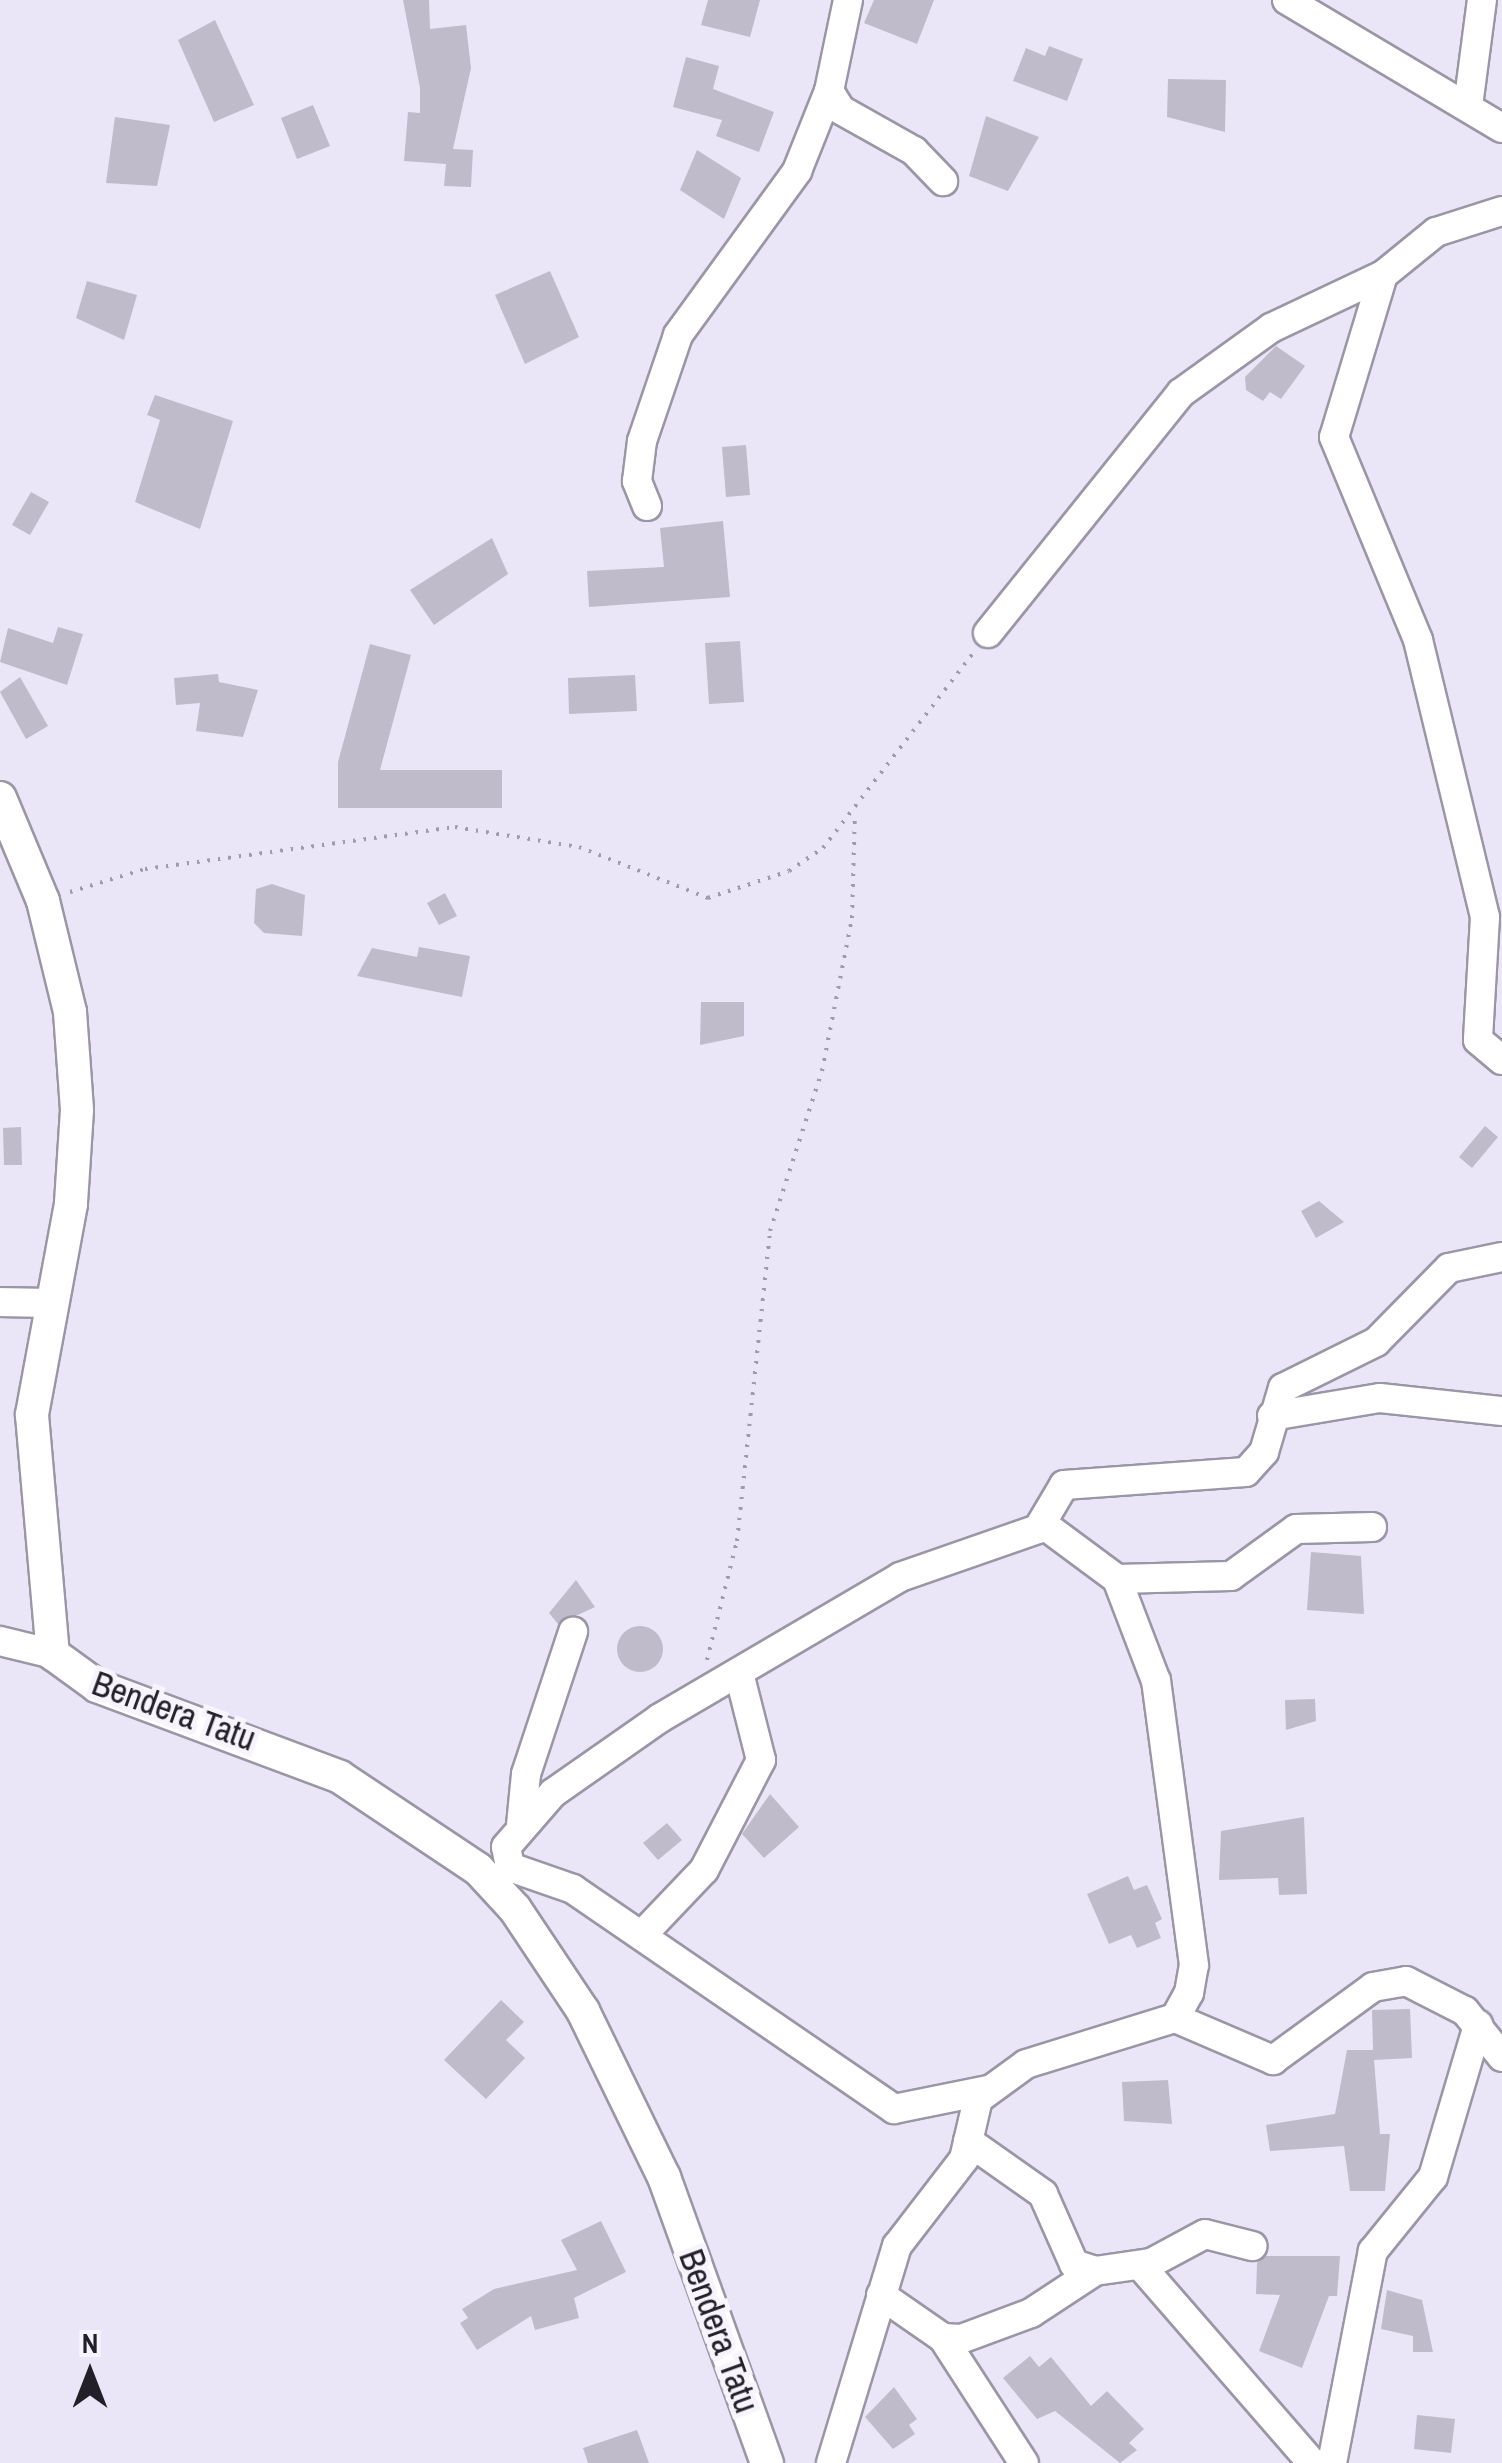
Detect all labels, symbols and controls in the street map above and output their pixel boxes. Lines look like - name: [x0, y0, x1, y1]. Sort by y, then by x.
- street label: Bendera Tatu: [86, 1662, 262, 1760]
- street label: Bendera Tatu: [670, 2243, 768, 2419]
- north arrow: [40, 2323, 140, 2423]
- text: N: [82, 2324, 98, 2362]

